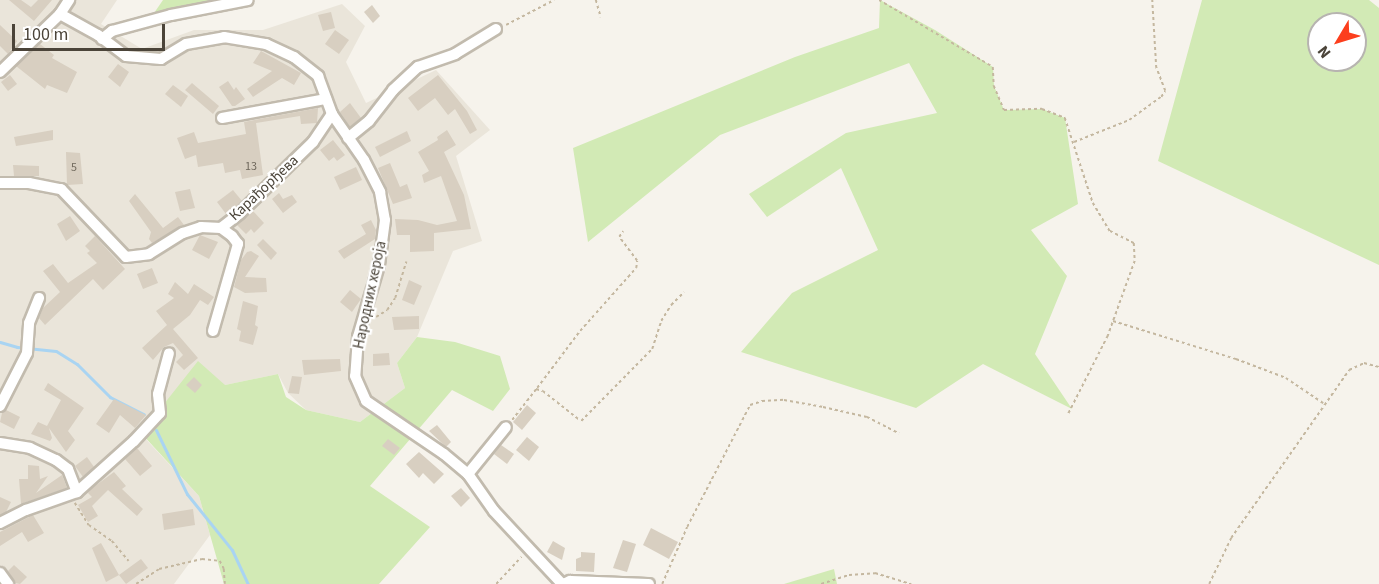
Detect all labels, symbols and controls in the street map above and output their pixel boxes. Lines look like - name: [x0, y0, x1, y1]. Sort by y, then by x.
- scale bar: [15, 12, 168, 50]
- north arrow: [1307, 12, 1367, 72]
- text: 100 m: [23, 22, 68, 47]
- text: N: [1312, 41, 1336, 63]
- street label: Карађорђева: [226, 151, 302, 225]
- house number: 13: [245, 160, 257, 174]
- house number: 5: [71, 161, 77, 175]
- street label: Народних хероја: [350, 239, 390, 351]

